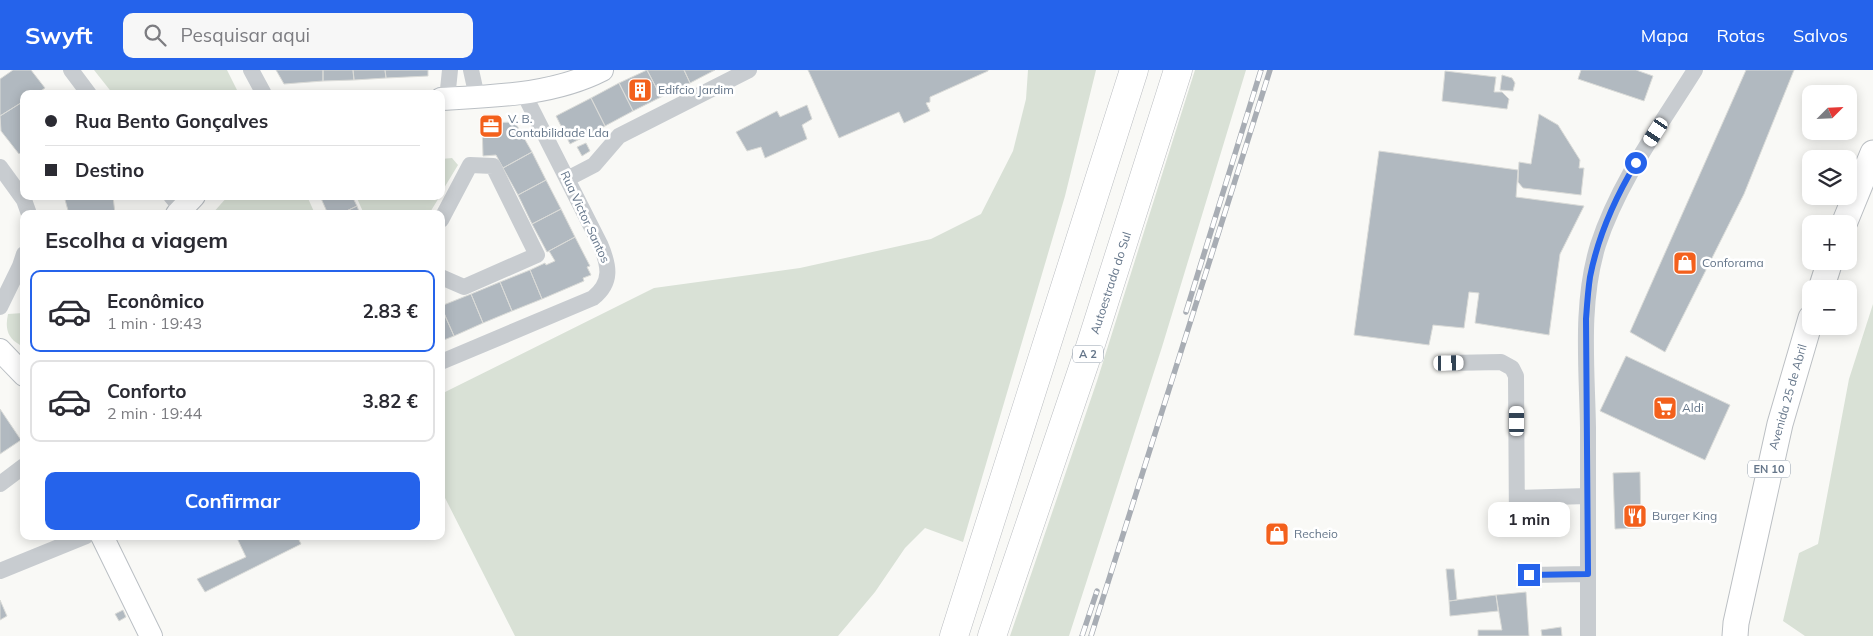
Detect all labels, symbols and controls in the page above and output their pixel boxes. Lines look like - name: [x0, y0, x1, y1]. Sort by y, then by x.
- search box: [123, 13, 473, 58]
- text: Swyft: [25, 20, 93, 50]
- icon: search: [141, 21, 169, 49]
- text: Pesquisar aqui: [181, 23, 310, 47]
- text: Mapa: [1641, 24, 1689, 47]
- text: Rotas: [1717, 24, 1765, 47]
- text: Salvos: [1793, 24, 1848, 47]
- building icon: Edifcio Jardim: [627, 77, 653, 103]
- place label: Edifcio Jardim: [658, 82, 734, 97]
- north arrow: [1802, 85, 1858, 140]
- map controls: [1802, 85, 1857, 335]
- text: Rua Bento Gonçalves: [75, 109, 268, 133]
- place label: V. B. Contabilidade Lda: [508, 111, 609, 140]
- office icon: V. B. Contabilidade Lda: [478, 113, 504, 139]
- car: [1641, 115, 1670, 149]
- button: layers: [1802, 150, 1857, 205]
- route start: [1625, 152, 1647, 174]
- text: Destino: [75, 158, 144, 182]
- street label: Rua Victor Santos: [558, 168, 613, 265]
- button: +: [1802, 215, 1857, 270]
- text: Escolha a viagem: [45, 226, 228, 254]
- street label: Autoestrada do Sul: [1087, 230, 1134, 336]
- shop icon: Conforama: [1672, 250, 1698, 276]
- place label: Conforama: [1702, 255, 1764, 270]
- button: −: [1802, 280, 1857, 335]
- icon: car: [47, 289, 92, 334]
- text: Econômico: [107, 289, 204, 313]
- text: 2.83 €: [362, 299, 418, 323]
- text: 1 min · 19:43: [107, 313, 202, 333]
- street label: Avenida 25 de Abril: [1765, 342, 1810, 451]
- road number: A 2: [1073, 346, 1103, 362]
- car: [1433, 355, 1464, 371]
- icon: car: [47, 379, 92, 424]
- text: Conforto: [107, 379, 186, 403]
- text: 3.82 €: [362, 389, 418, 413]
- supermarket icon: Aldi: [1652, 395, 1678, 421]
- place label: Aldi: [1682, 400, 1704, 415]
- text: 2 min · 19:44: [107, 403, 202, 423]
- car: [1509, 406, 1524, 436]
- road number: EN 10: [1748, 460, 1790, 478]
- button: Confirmar: [45, 472, 420, 530]
- callout: 1 min: [1488, 502, 1570, 538]
- restaurant icon: Burger King: [1622, 503, 1648, 529]
- place label: Burger King: [1652, 508, 1717, 523]
- text: 1 min: [1508, 509, 1550, 529]
- shop icon: Recheio: [1264, 521, 1290, 547]
- place label: Recheio: [1294, 526, 1338, 541]
- route end: [1518, 564, 1540, 586]

